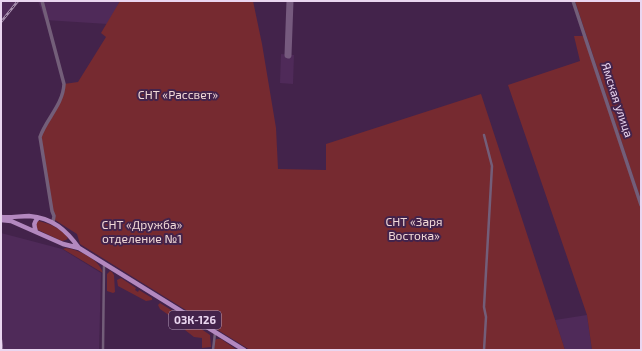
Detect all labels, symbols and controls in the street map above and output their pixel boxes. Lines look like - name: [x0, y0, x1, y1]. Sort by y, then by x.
- street label: Ямская улица: [598, 60, 637, 139]
- park label: СНТ «Рассвет»: [138, 87, 218, 101]
- park label: СНТ «Заря Востока»: [385, 214, 443, 242]
- park label: СНТ «Дружба» отделение №1: [102, 217, 183, 245]
- road number: 03К-126: [169, 311, 221, 329]

